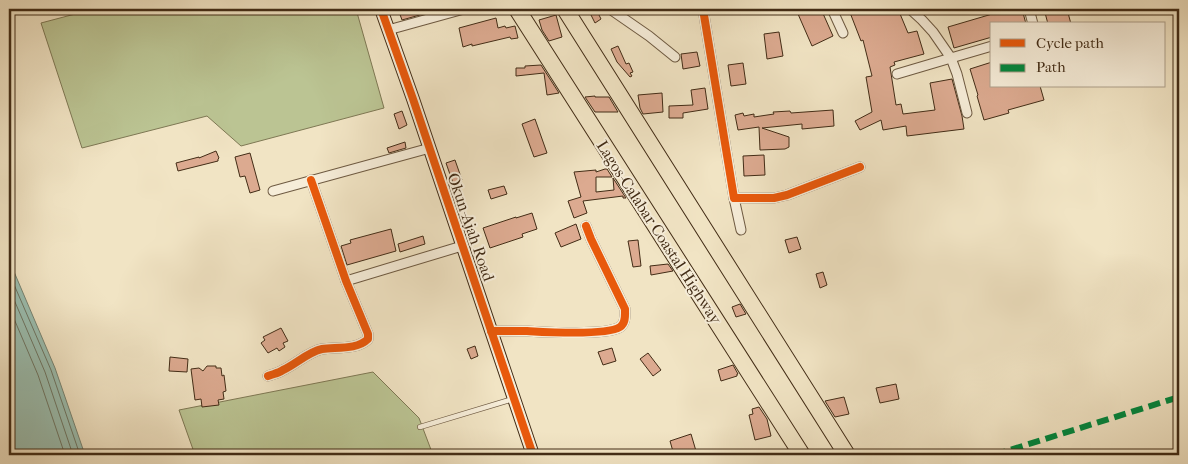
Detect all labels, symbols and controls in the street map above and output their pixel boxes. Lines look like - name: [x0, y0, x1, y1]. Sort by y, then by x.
- legend: [990, 22, 1166, 88]
- text: Cycle path: [1036, 34, 1104, 52]
- text: Path: [1036, 58, 1066, 76]
- street label: Lagos-Calabar Coastal Highway: [593, 137, 726, 328]
- street label: Okun-Ajah Road: [444, 170, 499, 284]

